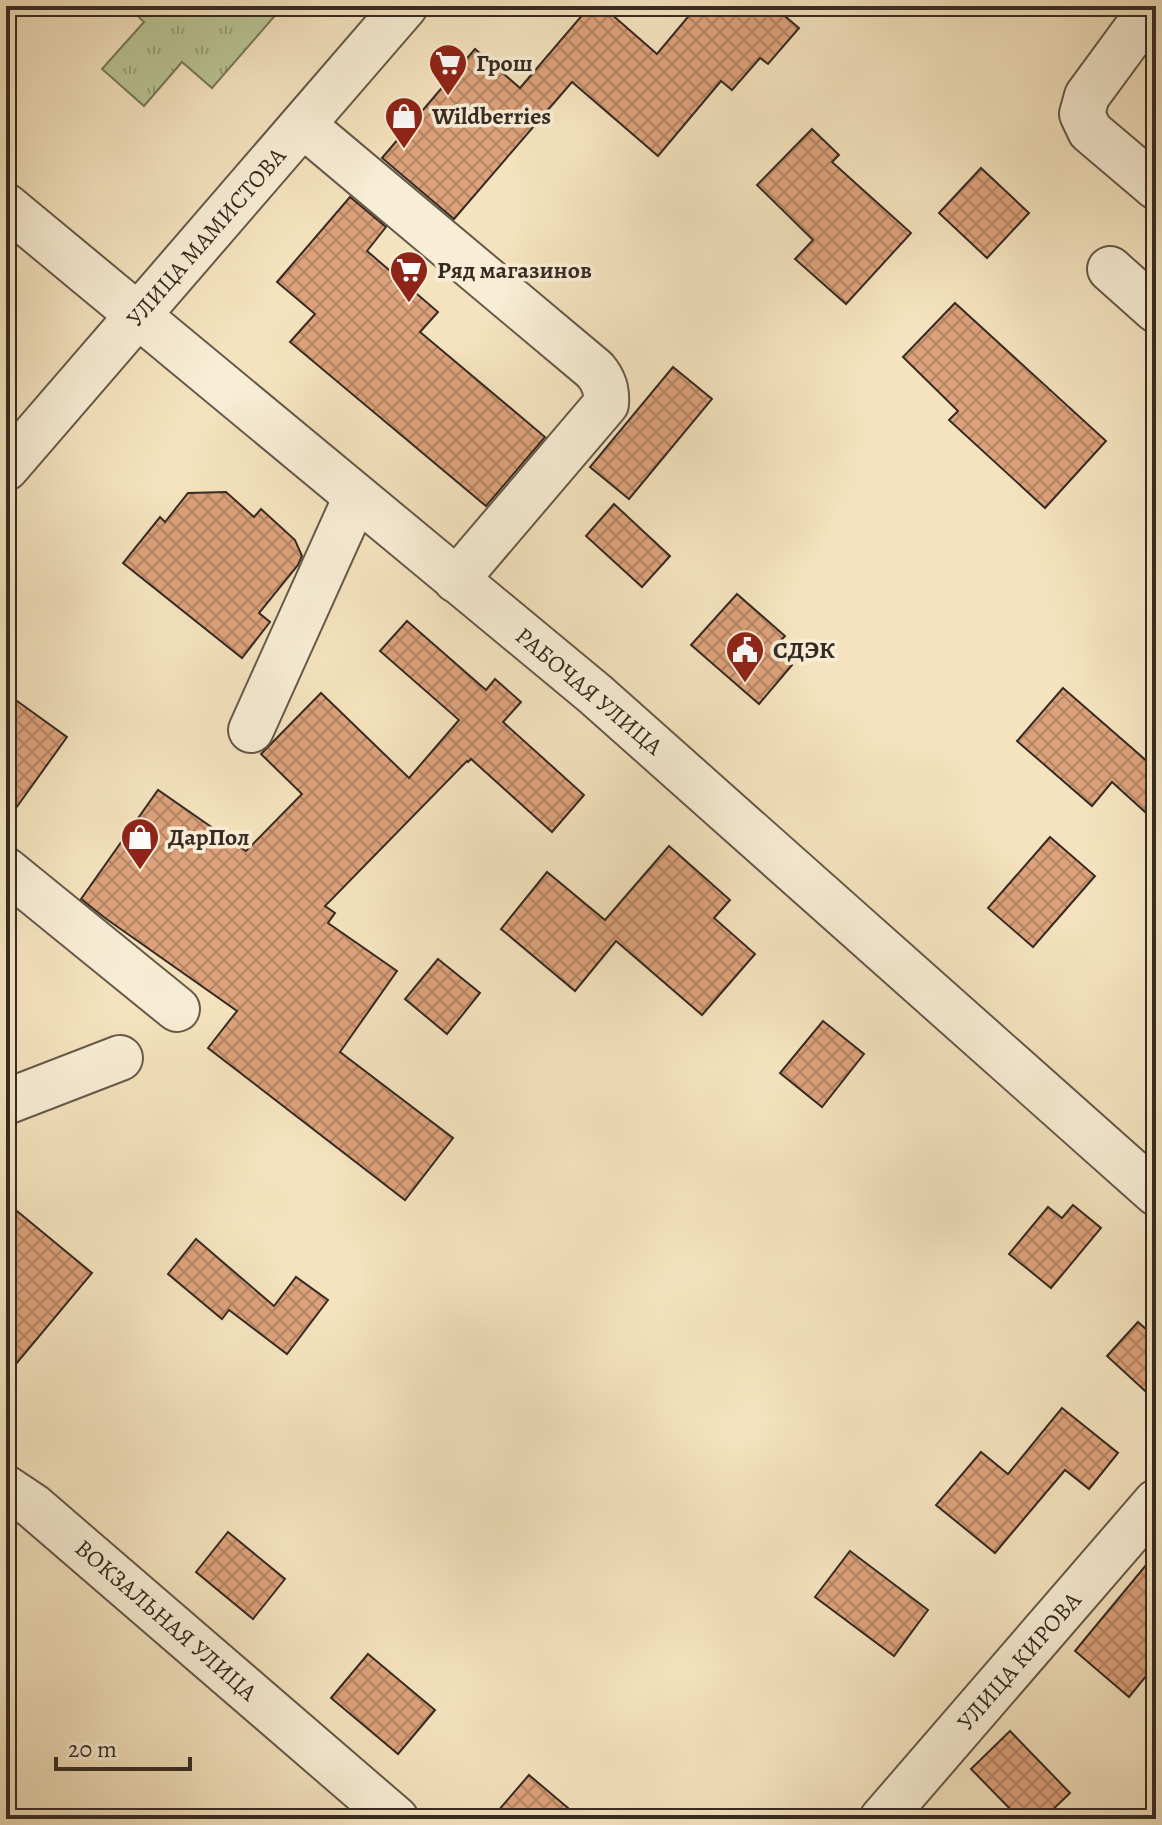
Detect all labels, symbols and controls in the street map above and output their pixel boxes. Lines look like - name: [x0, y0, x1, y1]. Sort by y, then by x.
- supermarket icon: Грош: [427, 42, 469, 97]
- place label: Грош: [476, 47, 533, 79]
- shop icon: Wildberries: [383, 95, 425, 150]
- place label: Wildberries: [431, 100, 551, 132]
- street label: УЛИЦА МАМИСТОВА: [119, 140, 294, 334]
- supermarket icon: Ряд магазинов: [388, 249, 430, 304]
- place label: Ряд магазинов: [437, 254, 592, 286]
- street label: РАБОЧАЯ УЛИЦА: [509, 620, 670, 763]
- public building icon: СДЭК: [724, 629, 766, 684]
- place label: СДЭК: [773, 634, 835, 666]
- shop icon: ДарПол: [119, 816, 161, 871]
- place label: ДарПол: [168, 821, 249, 853]
- street label: ВОКЗАЛЬНАЯ УЛИЦА: [68, 1532, 265, 1709]
- street label: УЛИЦА КИРОВА: [950, 1584, 1089, 1737]
- scale bar: [56, 1721, 190, 1771]
- text: 20 m: [68, 1733, 117, 1765]

